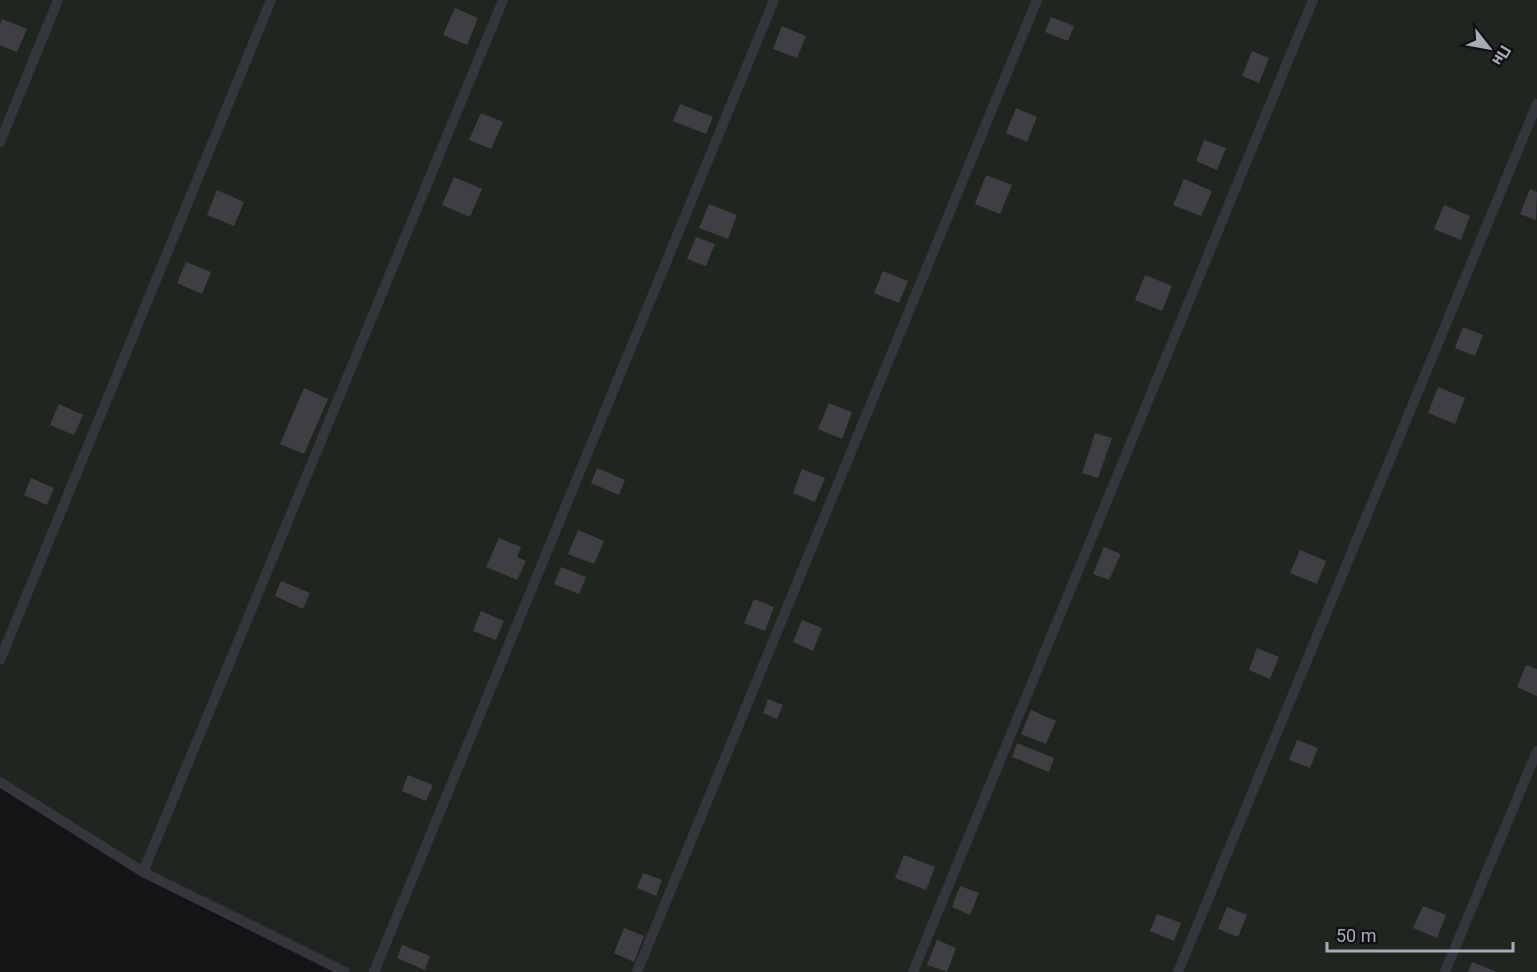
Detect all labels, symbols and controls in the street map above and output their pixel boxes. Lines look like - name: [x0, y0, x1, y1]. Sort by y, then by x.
- north arrow: [1459, 18, 1519, 78]
- text: Пн: [1488, 42, 1515, 69]
- scale bar: [1327, 915, 1513, 953]
- text: 50 m: [1336, 925, 1376, 946]

